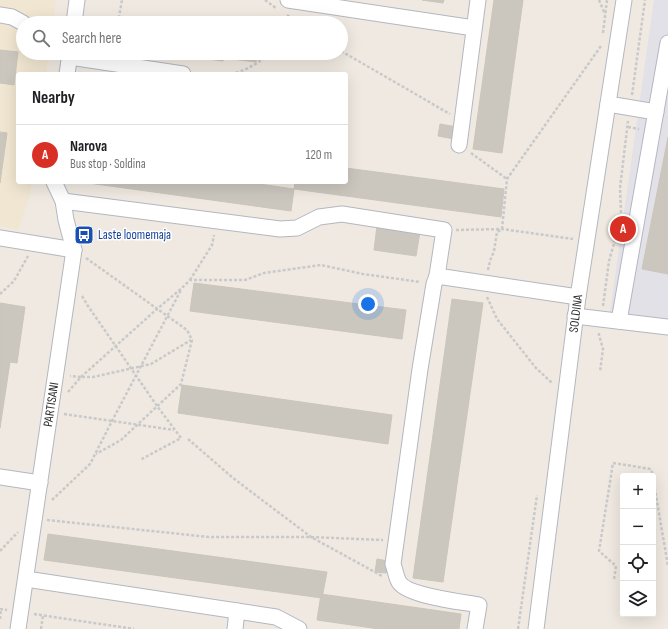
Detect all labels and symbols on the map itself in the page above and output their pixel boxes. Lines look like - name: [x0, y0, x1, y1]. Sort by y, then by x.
- pin: A: [610, 214, 636, 244]
- bus stop icon: Laste loomemaja: [73, 224, 95, 246]
- place label: Laste loomemaja: [98, 227, 171, 243]
- street label: SOLDINA: [566, 293, 586, 333]
- your location: [358, 294, 378, 314]
- street label: PARTISANI: [40, 381, 62, 428]

